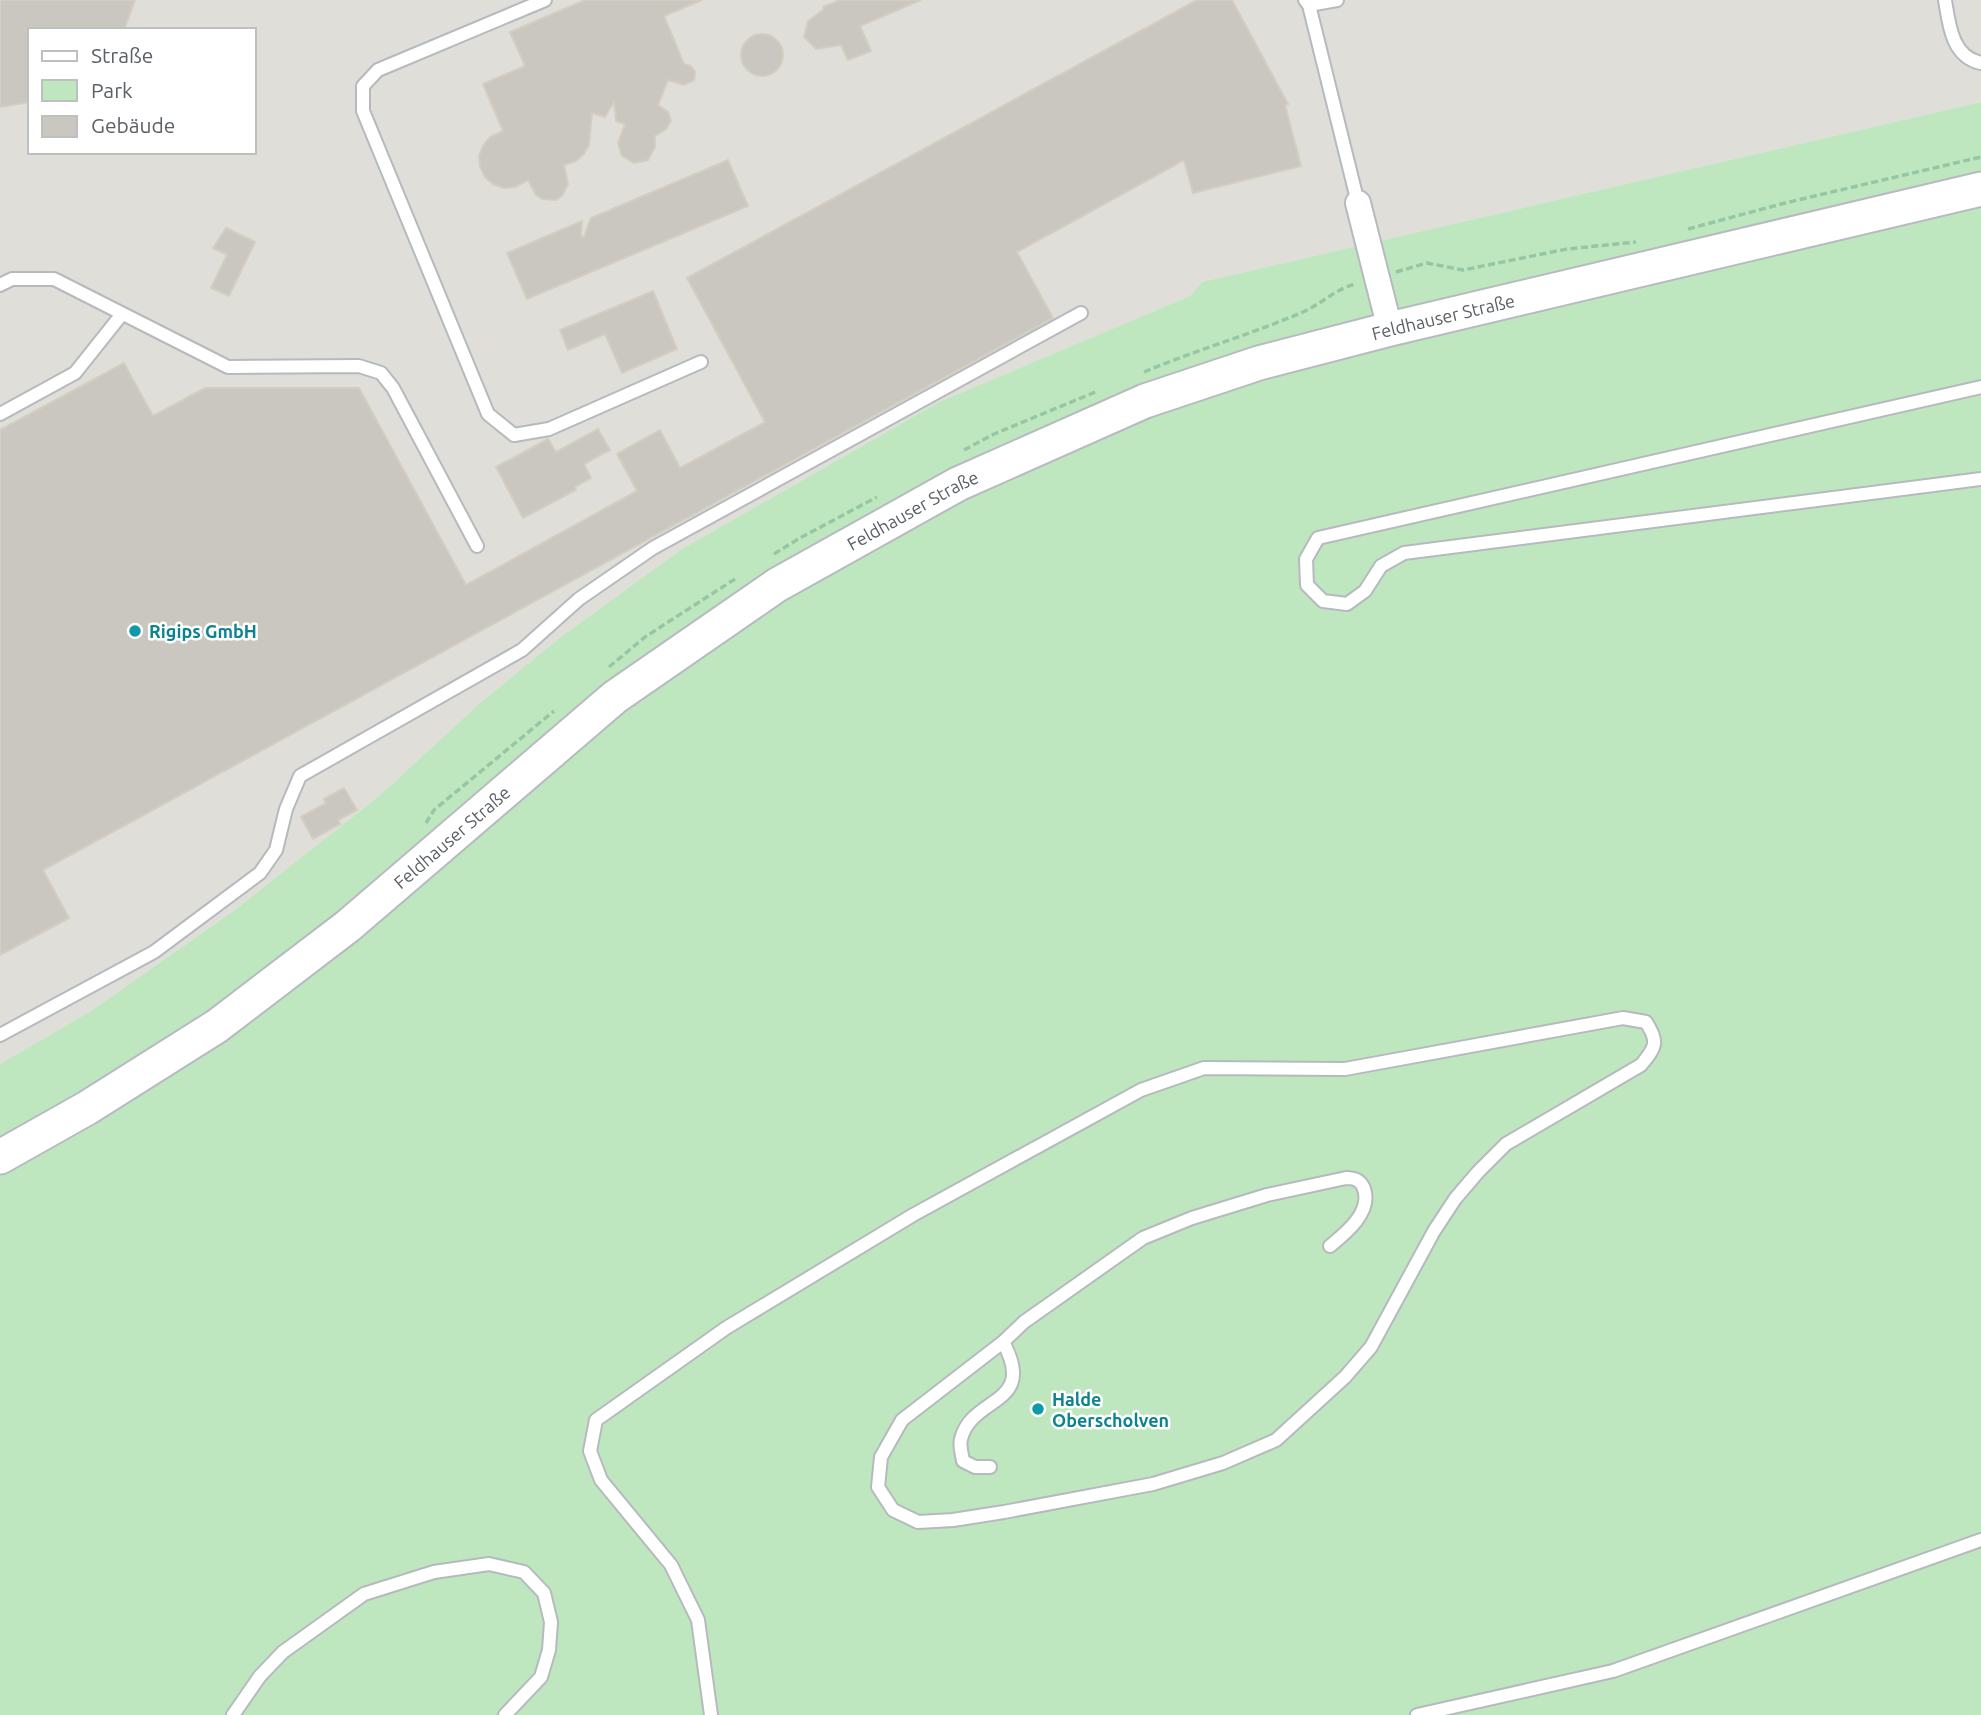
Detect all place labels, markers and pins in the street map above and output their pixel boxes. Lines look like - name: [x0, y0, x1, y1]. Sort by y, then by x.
- place label: Rigips GmbH: [149, 621, 257, 641]
- marker: Rigips GmbH: [127, 623, 143, 639]
- place label: Halde Oberscholven: [1052, 1389, 1169, 1430]
- marker: Halde Oberscholven: [1030, 1401, 1046, 1417]

